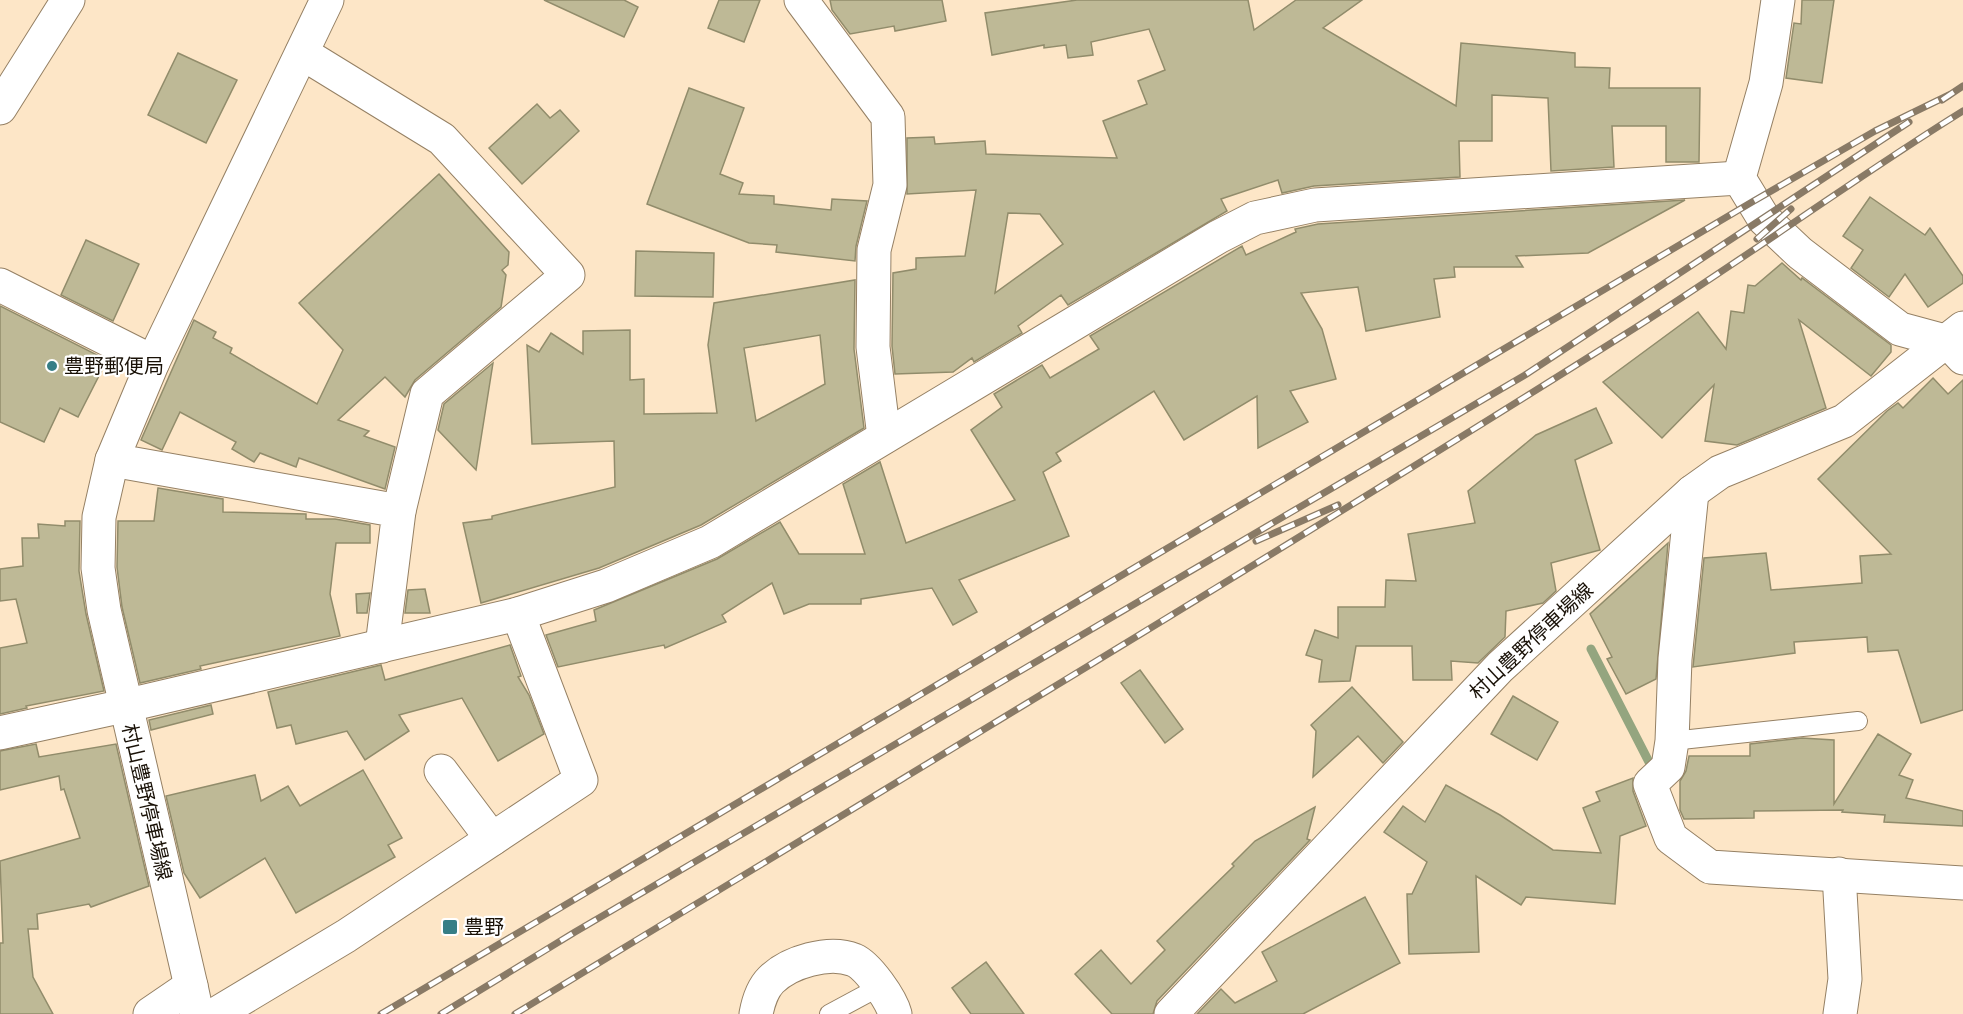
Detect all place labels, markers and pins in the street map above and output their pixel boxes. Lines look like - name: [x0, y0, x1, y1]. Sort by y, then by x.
- place label: 豊野郵便局: [64, 354, 164, 378]
- marker: 豊野郵便局: [45, 359, 59, 373]
- place label: 豊野: [464, 915, 504, 939]
- marker: 豊野: [441, 918, 459, 936]

